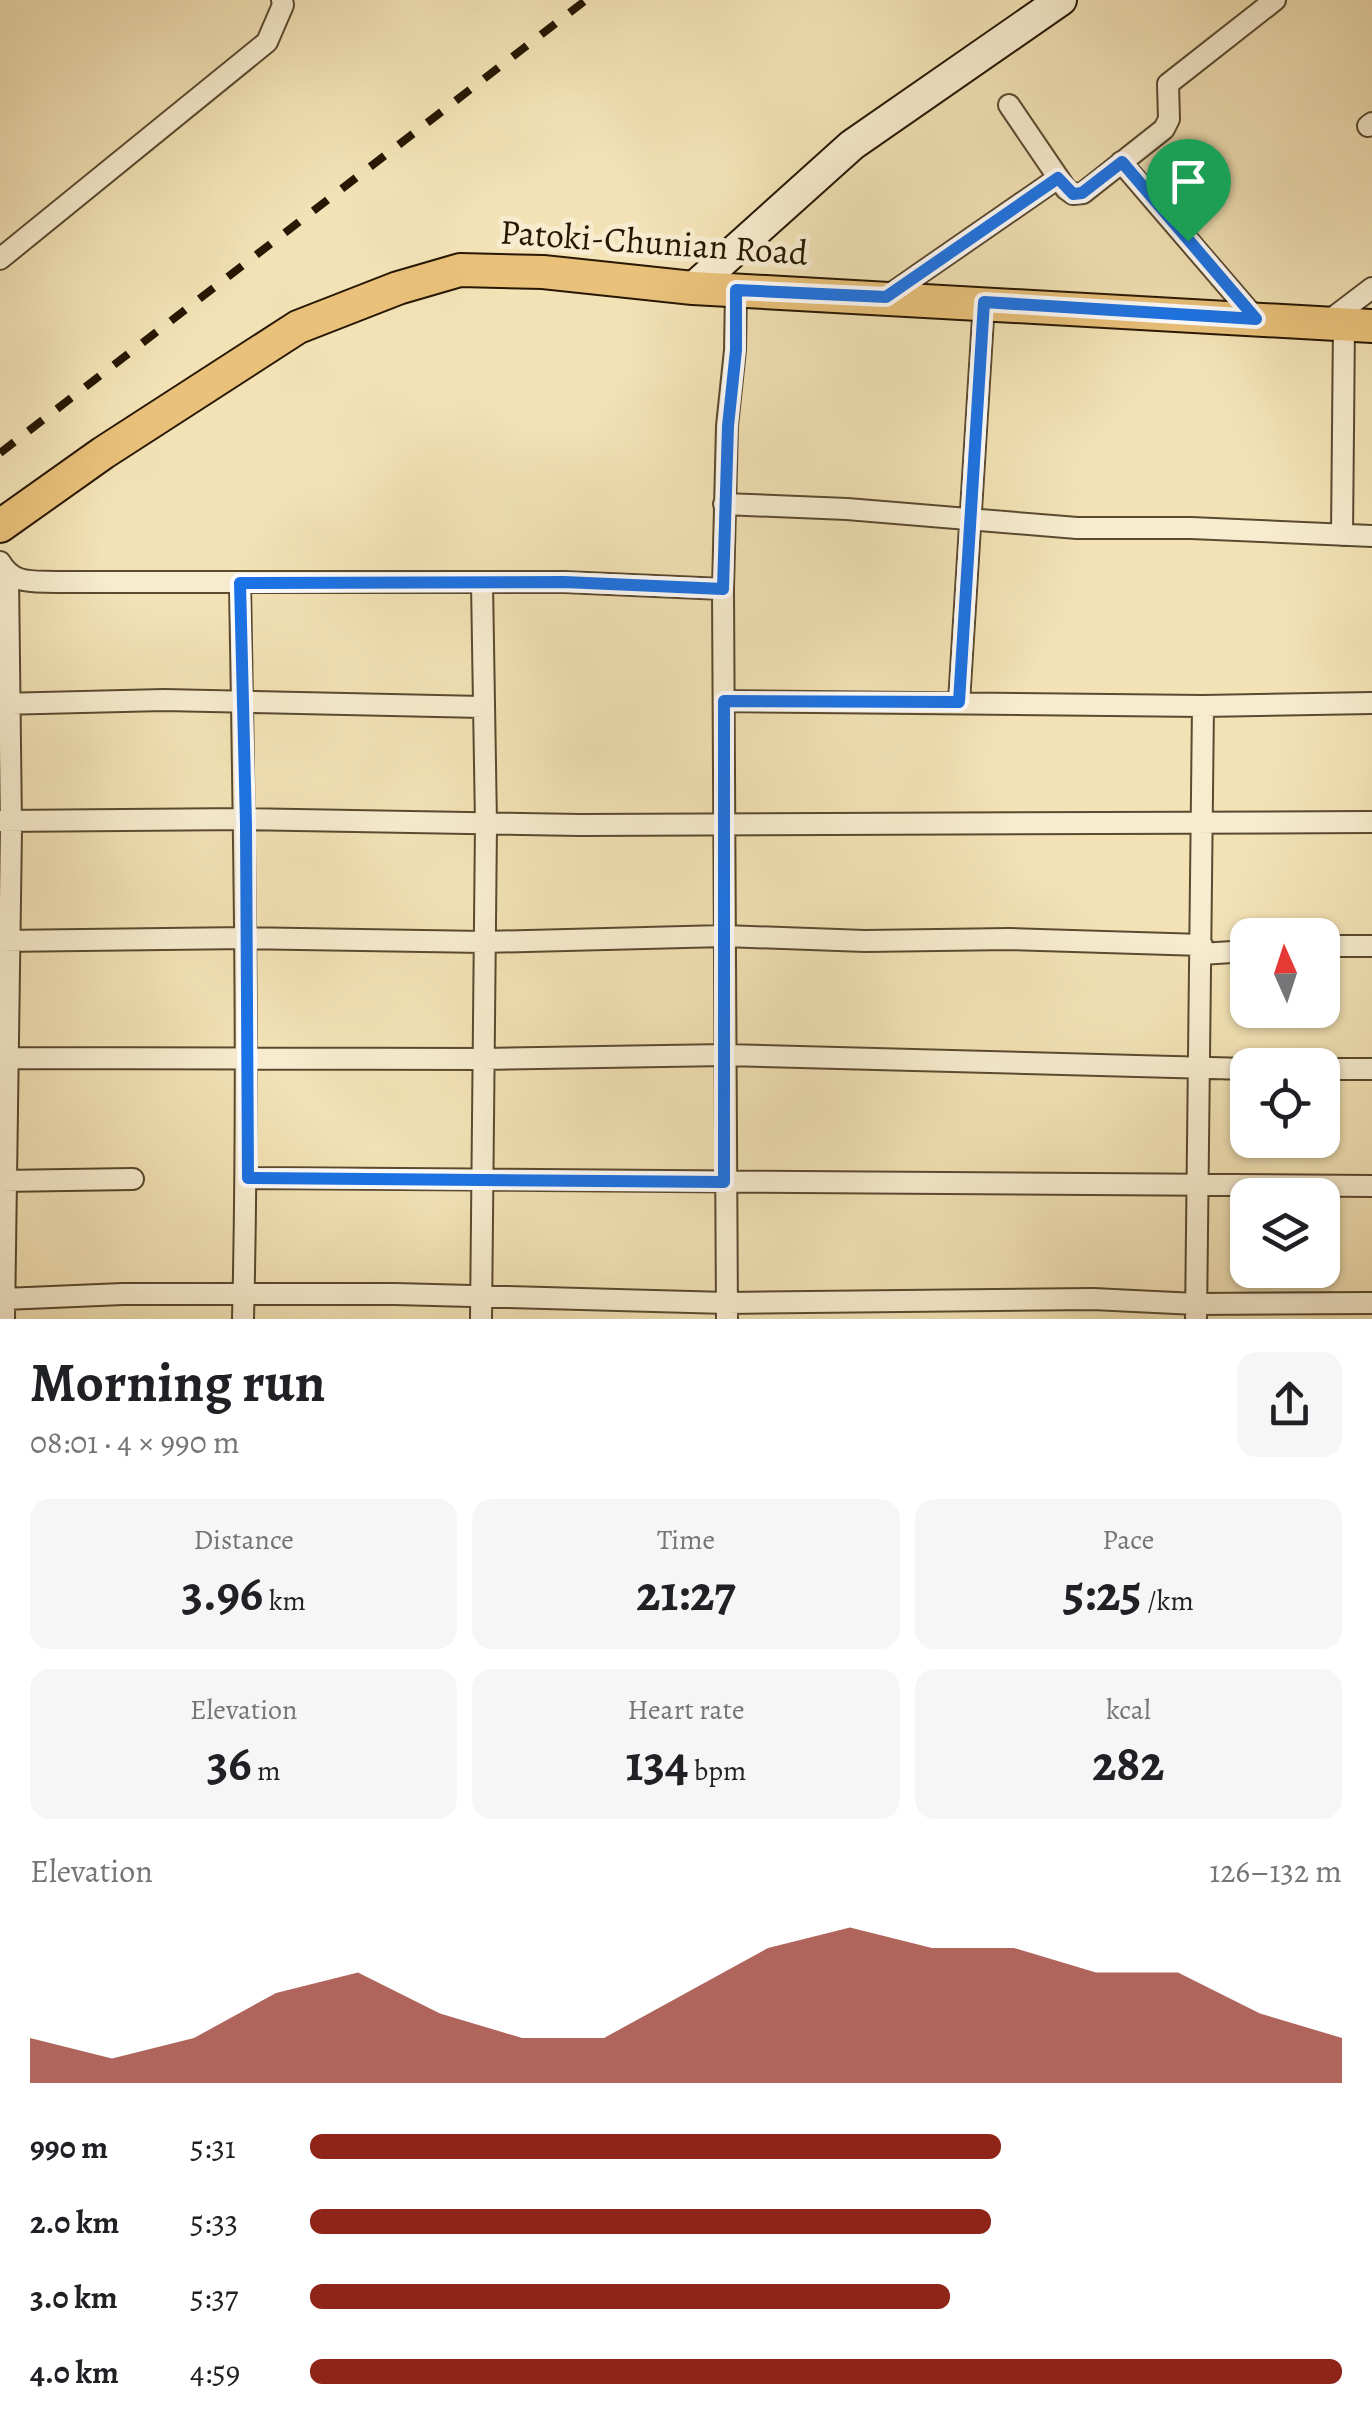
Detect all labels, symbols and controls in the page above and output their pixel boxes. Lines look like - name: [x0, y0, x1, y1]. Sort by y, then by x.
- pin: [1146, 139, 1231, 242]
- icon: arrive: [1161, 154, 1216, 209]
- street label: Patoki-Chunian Road: [499, 207, 810, 277]
- north arrow: [1230, 918, 1340, 1028]
- map controls: [1230, 918, 1340, 1288]
- button: locate: [1230, 1048, 1340, 1158]
- button: layers: [1230, 1178, 1340, 1288]
- text: Morning run: [30, 1345, 325, 1420]
- button: share: [1237, 1352, 1342, 1457]
- text: 08:01 · 4 × 990 m: [30, 1420, 240, 1464]
- text: Distance: [193, 1521, 294, 1559]
- text: Time: [657, 1521, 715, 1559]
- text: Pace: [1102, 1521, 1154, 1559]
- text: 3.96: [181, 1559, 263, 1627]
- text: 21:27: [636, 1559, 736, 1627]
- text: 5:25: [1063, 1559, 1142, 1627]
- text: km: [263, 1582, 306, 1620]
- text: /km: [1142, 1582, 1194, 1620]
- text: Elevation: [190, 1691, 297, 1729]
- text: Heart rate: [628, 1691, 744, 1729]
- text: kcal: [1106, 1691, 1151, 1729]
- text: 36: [207, 1729, 252, 1797]
- text: 134: [626, 1729, 689, 1797]
- text: 282: [1092, 1729, 1164, 1797]
- text: m: [252, 1752, 281, 1790]
- text: bpm: [689, 1752, 746, 1790]
- text: Elevation: [30, 1849, 153, 1893]
- text: 126–132 m: [1209, 1849, 1342, 1893]
- text: 990 m: [30, 2125, 108, 2169]
- text: 5:31: [190, 2125, 236, 2169]
- text: 2.0 km: [30, 2200, 119, 2244]
- text: 5:33: [190, 2200, 238, 2244]
- text: 3.0 km: [30, 2275, 118, 2319]
- text: 5:37: [190, 2275, 238, 2319]
- text: 4.0 km: [30, 2350, 119, 2394]
- text: 4:59: [190, 2350, 240, 2394]

